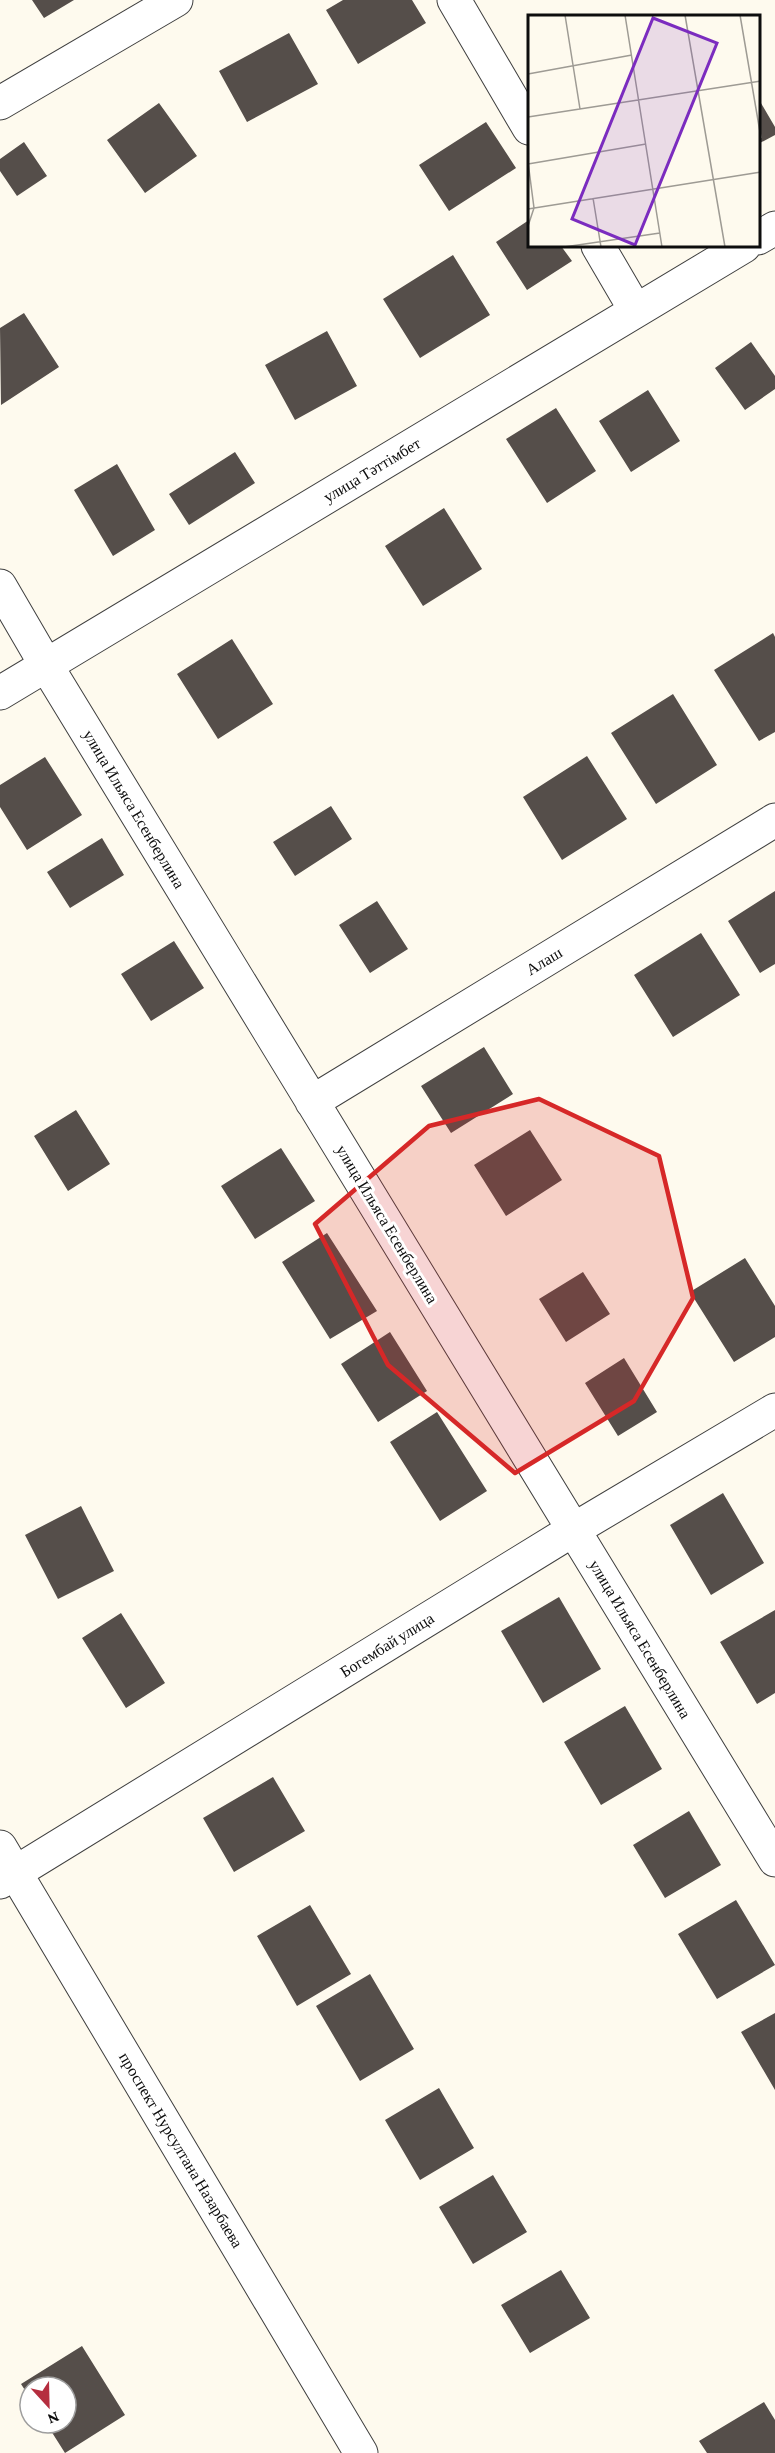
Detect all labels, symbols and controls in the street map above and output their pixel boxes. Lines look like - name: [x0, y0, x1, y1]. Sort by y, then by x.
- inset map: [528, 15, 760, 248]
- street label: улица Тәттімбет: [320, 434, 424, 506]
- street label: улица Ильяса Есенберлина: [79, 727, 188, 892]
- street label: Алаш: [523, 943, 566, 978]
- street label: улица Ильяса Есенберлина: [332, 1142, 441, 1307]
- street label: улица Ильяса Есенберлина: [585, 1557, 694, 1722]
- street label: Богембай улица: [337, 1609, 437, 1681]
- street label: проспект Нурсултана Назарбаева: [115, 2049, 246, 2251]
- north arrow: [18, 2375, 78, 2435]
- text: N: [45, 2409, 62, 2428]

